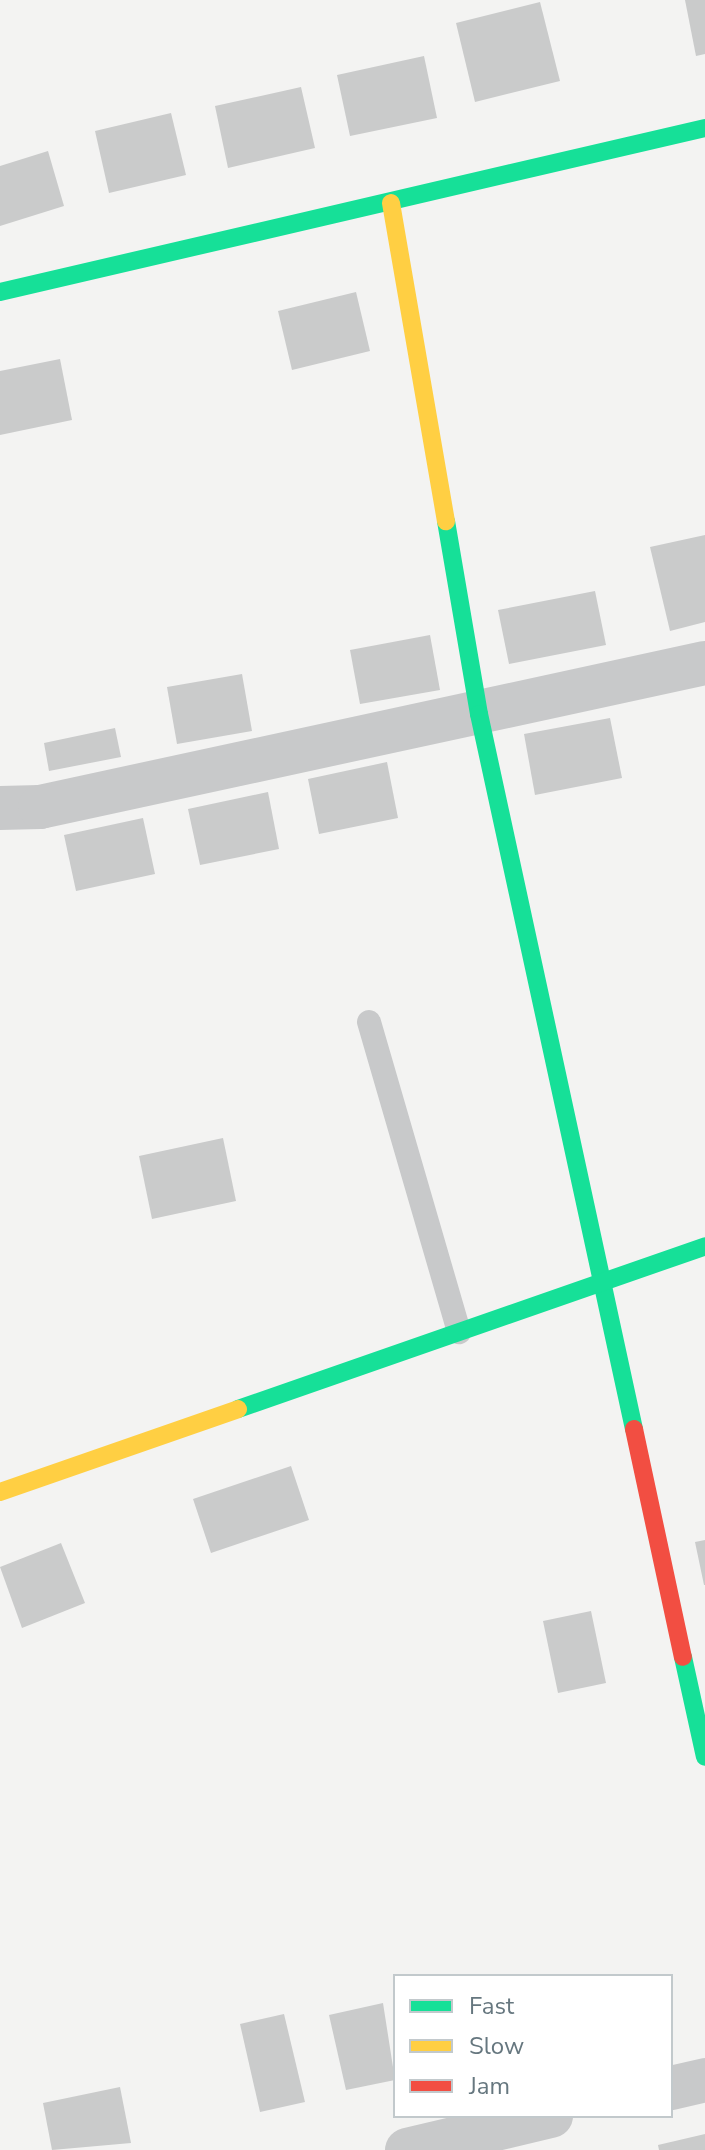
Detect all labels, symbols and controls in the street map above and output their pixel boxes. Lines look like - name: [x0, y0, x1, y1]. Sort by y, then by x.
- legend: [393, 1974, 673, 2118]
- text: Fast: [469, 1990, 514, 2022]
- text: Slow: [469, 2030, 524, 2062]
- text: Jam: [469, 2070, 510, 2102]

